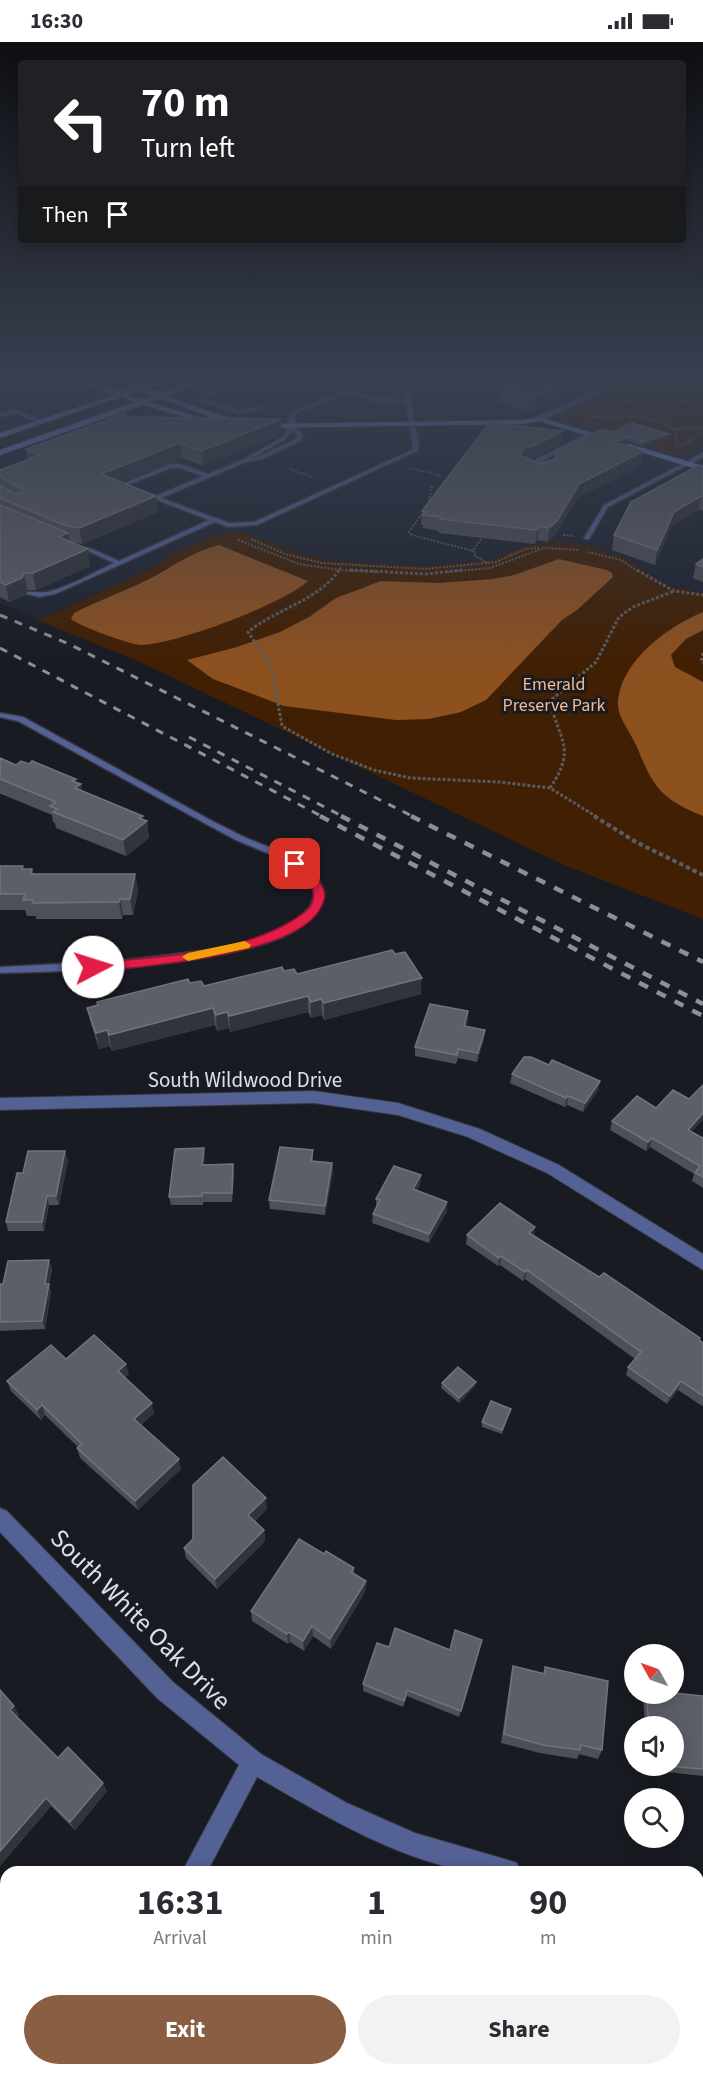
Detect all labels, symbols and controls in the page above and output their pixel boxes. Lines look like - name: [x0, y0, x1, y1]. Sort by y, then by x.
- text: 16:30: [30, 5, 83, 37]
- text: 70 m: [141, 73, 230, 133]
- icon: left: [42, 84, 120, 162]
- text: Turn left: [141, 129, 235, 168]
- icon: arrive: [101, 198, 134, 231]
- text: Then: [42, 199, 89, 231]
- park label: Emerald Preserve Park: [503, 672, 606, 718]
- pin: [269, 838, 320, 889]
- icon: arrive: [278, 847, 311, 880]
- position arrow: [61, 935, 125, 999]
- street label: South Wildwood Drive: [148, 1065, 342, 1095]
- street label: South White Oak Drive: [42, 1521, 239, 1718]
- north arrow: [624, 1644, 684, 1704]
- map controls: [624, 1644, 684, 1848]
- button: sound: [624, 1716, 684, 1776]
- button: search: [624, 1788, 684, 1848]
- text: 16:31: [137, 1877, 224, 1928]
- text: 1: [367, 1877, 386, 1928]
- text: 90: [529, 1877, 567, 1928]
- text: Arrival: [153, 1924, 207, 1952]
- text: min: [360, 1924, 393, 1952]
- text: m: [540, 1924, 557, 1952]
- button: Exit: [24, 1995, 346, 2064]
- button: Share: [358, 1995, 680, 2064]

